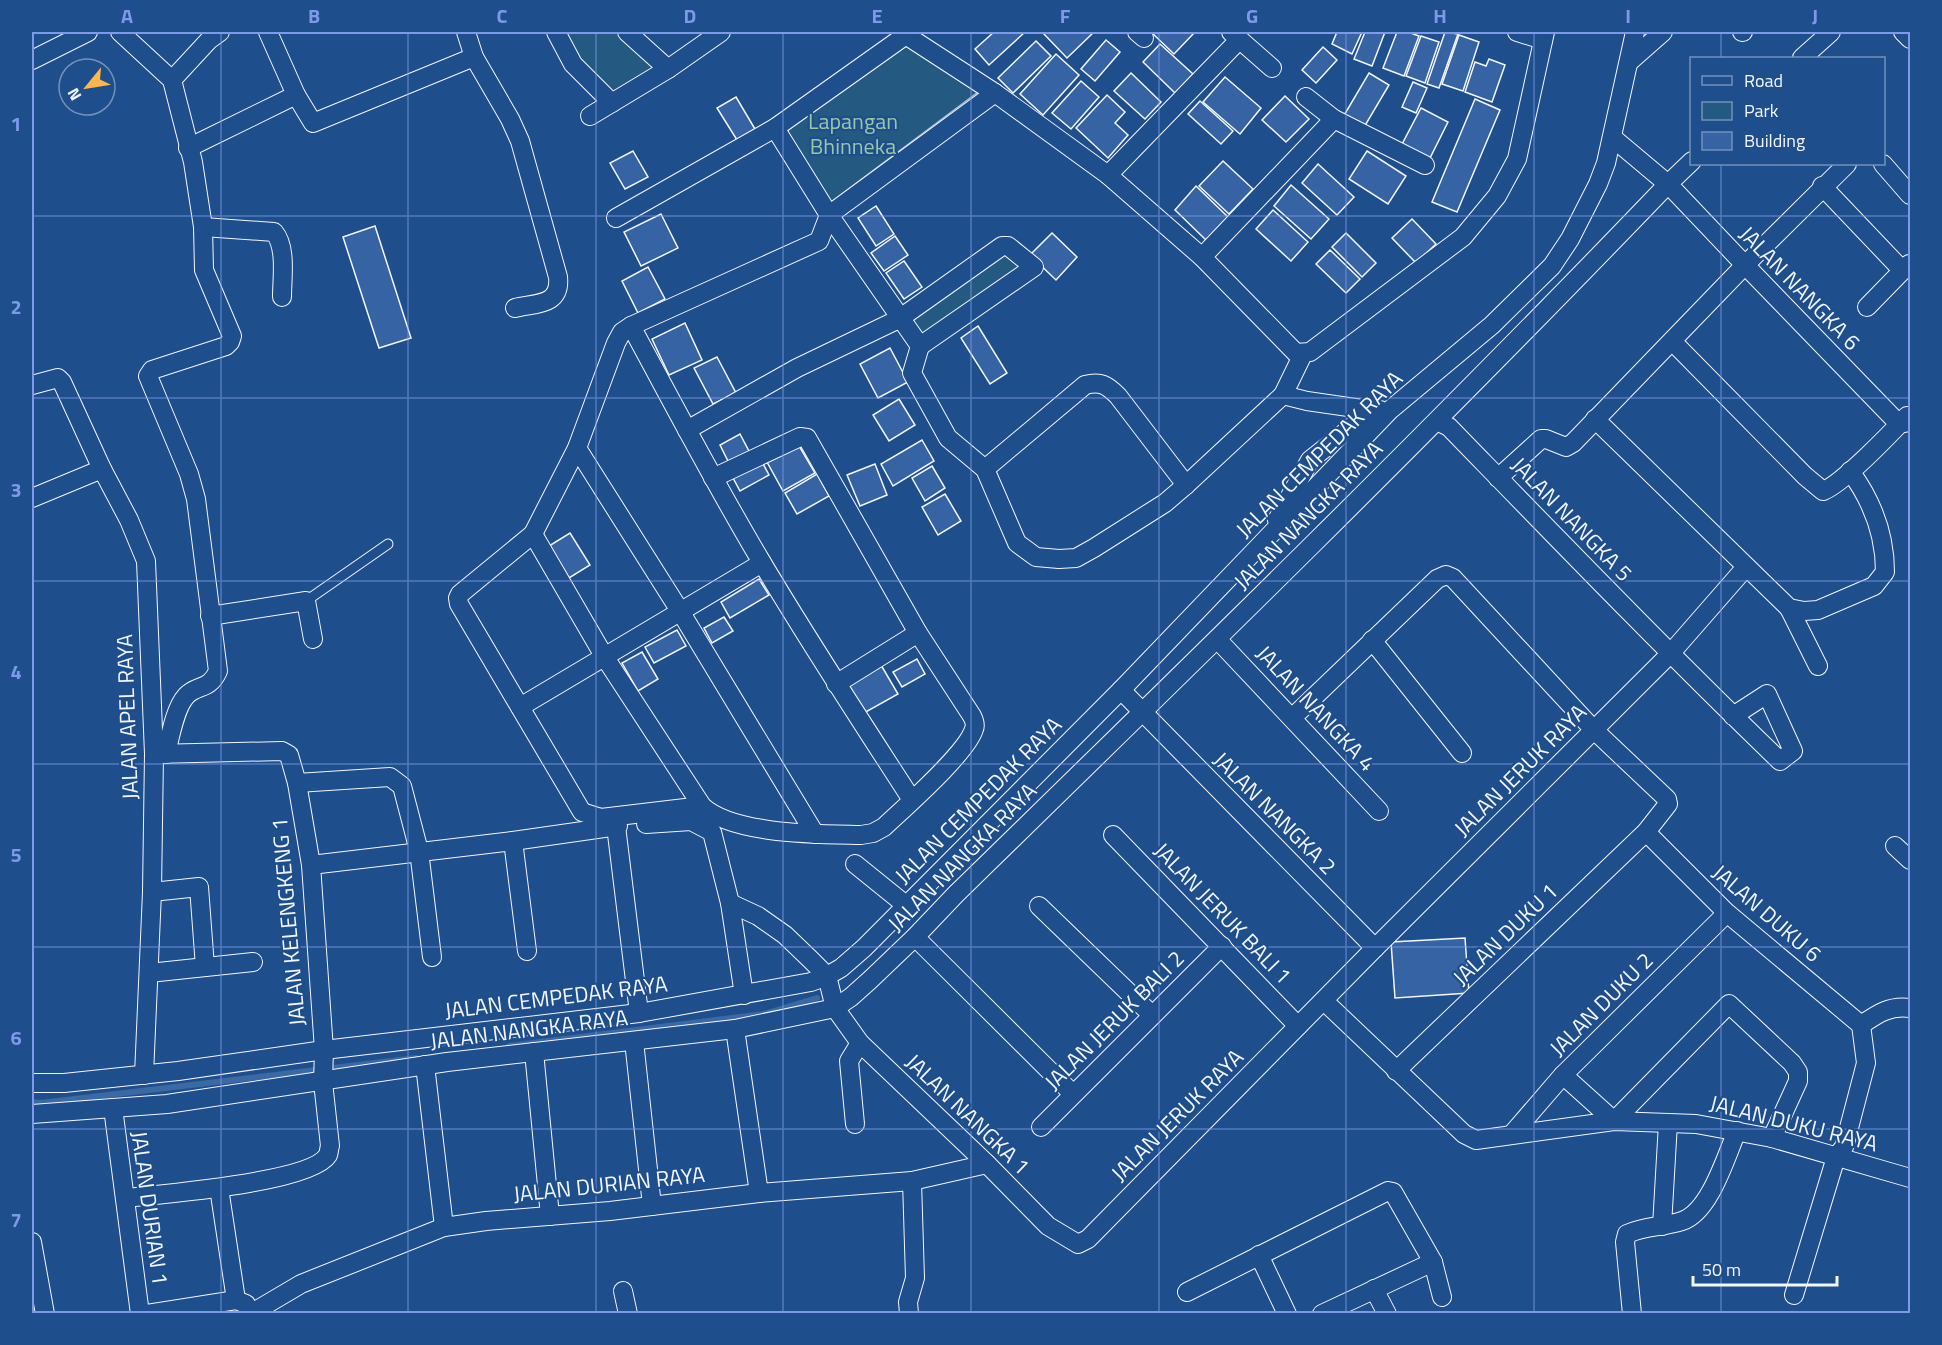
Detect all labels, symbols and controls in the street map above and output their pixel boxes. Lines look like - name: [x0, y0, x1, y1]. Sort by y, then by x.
- text: A: [121, 0, 133, 31]
- text: B: [308, 0, 320, 31]
- text: C: [497, 0, 508, 31]
- text: D: [684, 0, 696, 31]
- text: E: [871, 0, 883, 31]
- text: F: [1060, 0, 1071, 31]
- text: G: [1246, 0, 1258, 31]
- text: H: [1433, 0, 1447, 31]
- text: I: [1625, 0, 1631, 31]
- text: J: [1812, 0, 1818, 31]
- north arrow: [57, 57, 117, 117]
- legend: [1690, 57, 1885, 165]
- text: Road: [1744, 67, 1783, 94]
- text: N: [61, 84, 87, 105]
- text: Park: [1744, 97, 1779, 124]
- park label: Lapangan Bhinneka: [808, 104, 898, 163]
- text: 1: [10, 108, 22, 139]
- text: Building: [1744, 127, 1805, 154]
- street label: JALAN NANGKA 6: [1731, 218, 1869, 358]
- text: 2: [10, 291, 22, 322]
- street label: JALAN CEMPEDAK RAYA: [1228, 363, 1410, 545]
- street label: JALAN NANGKA RAYA: [1226, 433, 1390, 597]
- street label: JALAN NANGKA 5: [1503, 449, 1641, 589]
- text: 3: [10, 474, 22, 505]
- street label: JALAN APEL RAYA: [107, 634, 147, 800]
- street label: JALAN NANGKA 4: [1248, 637, 1384, 779]
- text: 4: [10, 656, 22, 687]
- street label: JALAN JERUK RAYA: [1446, 696, 1594, 844]
- street label: JALAN CEMPEDAK RAYA: [887, 709, 1069, 891]
- street label: JALAN NANGKA 2: [1206, 744, 1344, 882]
- street label: JALAN NANGKA RAYA: [880, 775, 1044, 939]
- street label: JALAN KELENGKENG 1: [262, 816, 314, 1028]
- street label: JALAN JERUK BALI 1: [1146, 834, 1300, 992]
- text: 5: [10, 839, 22, 870]
- street label: JALAN DUKU 6: [1705, 856, 1829, 970]
- street label: JALAN DUKU 1: [1445, 875, 1565, 993]
- street label: JALAN JERUK BALI 2: [1036, 942, 1192, 1098]
- street label: JALAN DUKU 2: [1541, 944, 1661, 1064]
- street label: JALAN CEMPEDAK RAYA: [443, 966, 669, 1028]
- street label: JALAN NANGKA RAYA: [428, 1000, 630, 1058]
- text: 6: [10, 1022, 22, 1053]
- street label: JALAN JERUK RAYA: [1103, 1041, 1251, 1189]
- street label: JALAN NANGKA 1: [898, 1045, 1038, 1183]
- street label: JALAN DUKU RAYA: [1706, 1086, 1882, 1160]
- street label: JALAN DURIAN 1: [122, 1129, 178, 1287]
- street label: JALAN DURIAN RAYA: [512, 1157, 706, 1211]
- text: 7: [10, 1204, 22, 1235]
- scale bar: [1693, 1249, 1837, 1287]
- text: 50 m: [1702, 1256, 1741, 1283]

